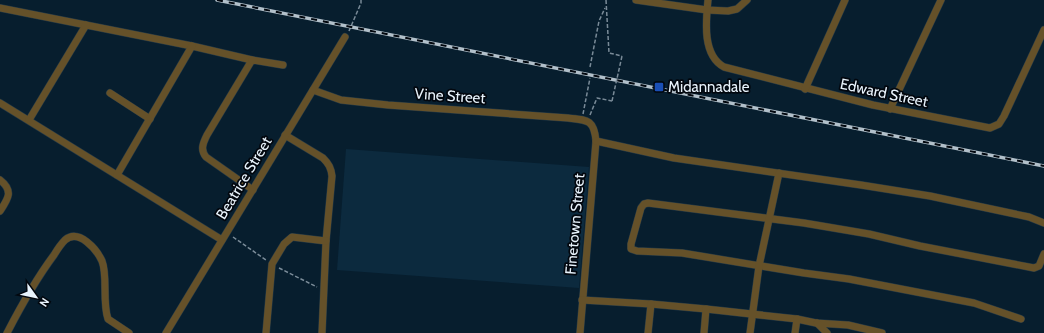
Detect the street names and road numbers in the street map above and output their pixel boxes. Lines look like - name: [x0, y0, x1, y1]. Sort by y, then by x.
- street label: Edward Street: [838, 75, 930, 111]
- street label: Vine Street: [414, 85, 486, 107]
- street label: Beatrice Street: [212, 134, 276, 222]
- street label: Finetown Street: [562, 173, 588, 275]

